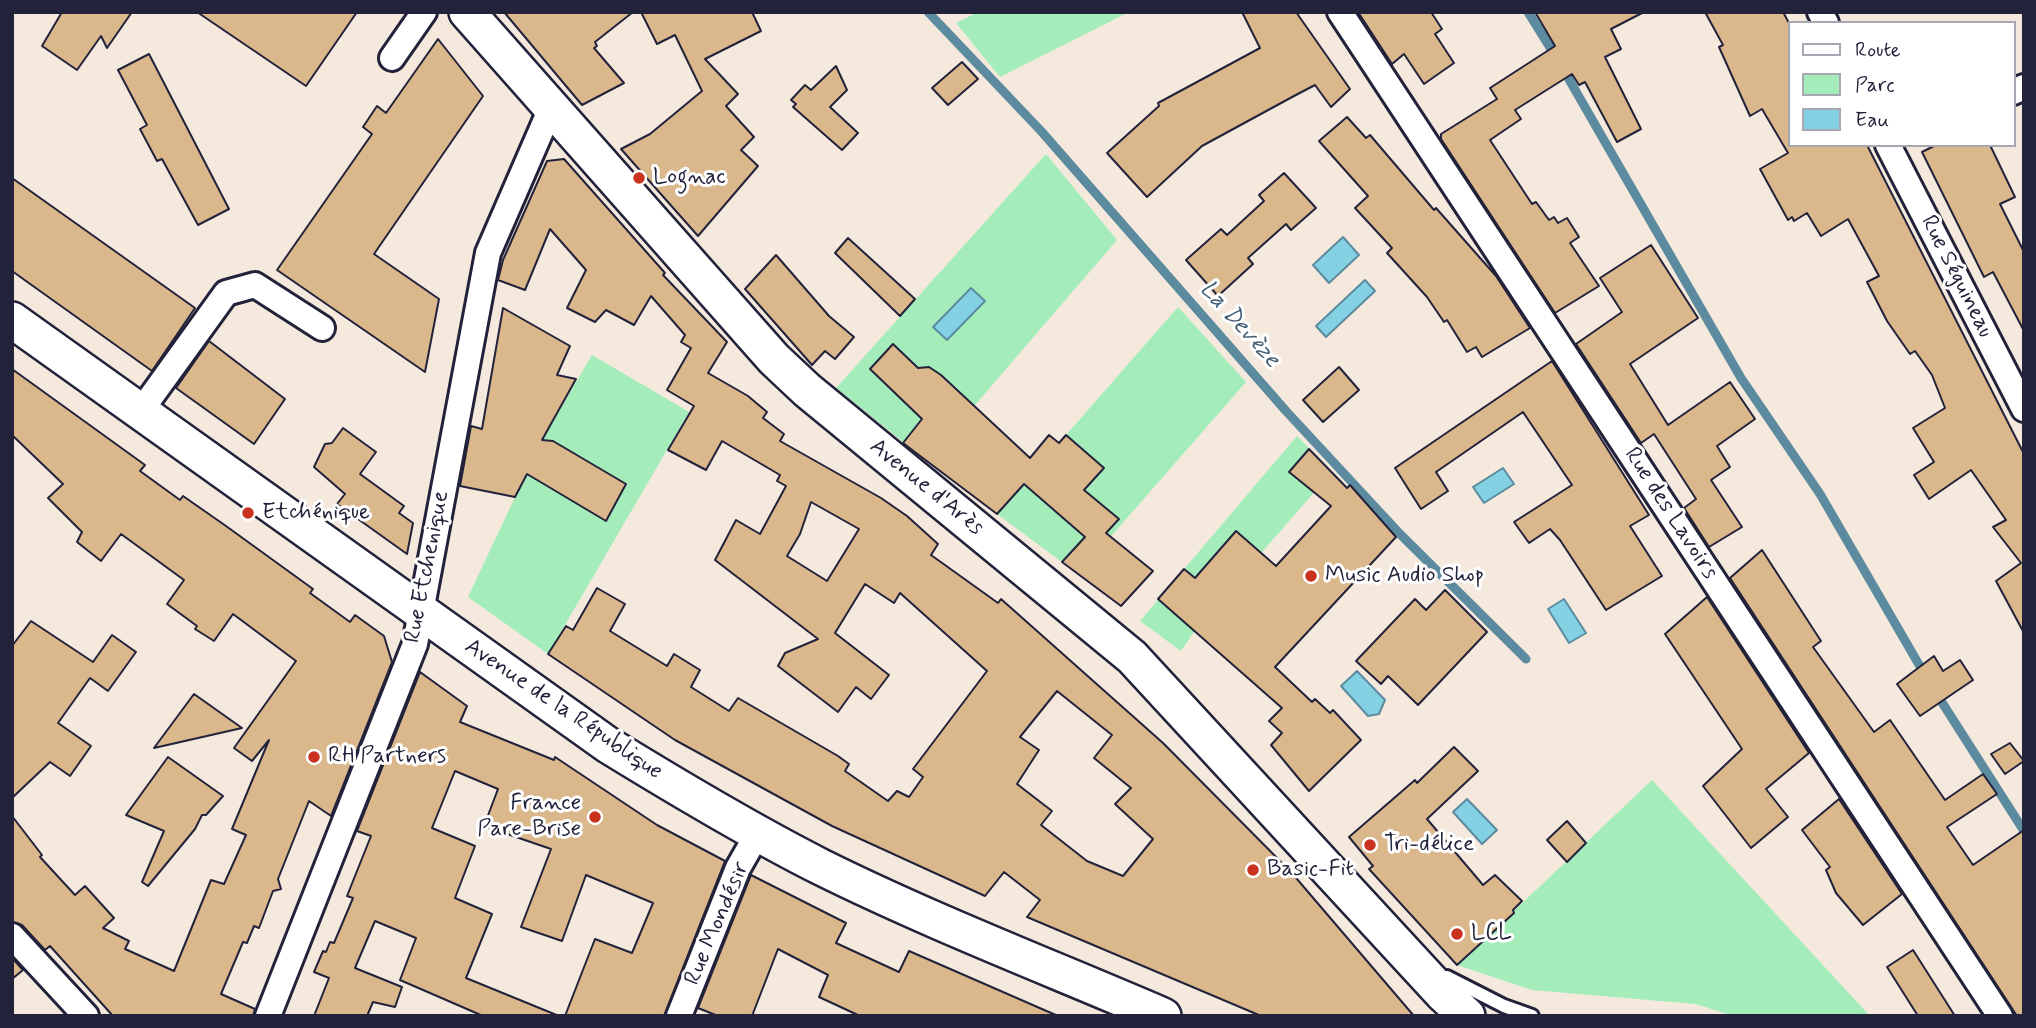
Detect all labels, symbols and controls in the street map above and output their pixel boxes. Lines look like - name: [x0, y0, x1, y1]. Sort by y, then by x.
- legend: [1787, 21, 2015, 147]
- text: Route: [1855, 36, 1901, 64]
- text: Parc: [1855, 71, 1895, 99]
- text: Eau: [1855, 106, 1889, 134]
- place label: Lognac: [653, 164, 726, 192]
- marker: Lognac: [631, 170, 647, 186]
- street label: Rue Séguineau: [1913, 211, 1999, 343]
- water label: La Devèze: [1193, 276, 1285, 374]
- street label: Avenue d'Arès: [863, 434, 989, 542]
- street label: Rue des Lavoirs: [1617, 443, 1723, 585]
- street label: Rue Etchenique: [400, 488, 456, 646]
- place label: Etchénique: [262, 499, 370, 527]
- marker: Etchénique: [240, 505, 256, 521]
- place label: Music Audio Shop: [1325, 562, 1484, 590]
- marker: Music Audio Shop: [1303, 568, 1319, 584]
- street label: Avenue de la République: [459, 633, 667, 787]
- place label: RH Partners: [328, 743, 446, 771]
- marker: RH Partners: [306, 749, 322, 765]
- place label: France Pare-Brise: [477, 790, 581, 844]
- marker: France Pare-Brise: [587, 809, 603, 825]
- place label: Tri-délice: [1384, 831, 1474, 859]
- marker: Tri-délice: [1362, 837, 1378, 853]
- place label: Basic-Fit: [1267, 856, 1354, 884]
- street label: Rue Mondésir: [680, 858, 756, 990]
- marker: Basic-Fit: [1245, 862, 1261, 878]
- place label: LCL: [1471, 920, 1512, 948]
- marker: LCL: [1449, 926, 1465, 942]

